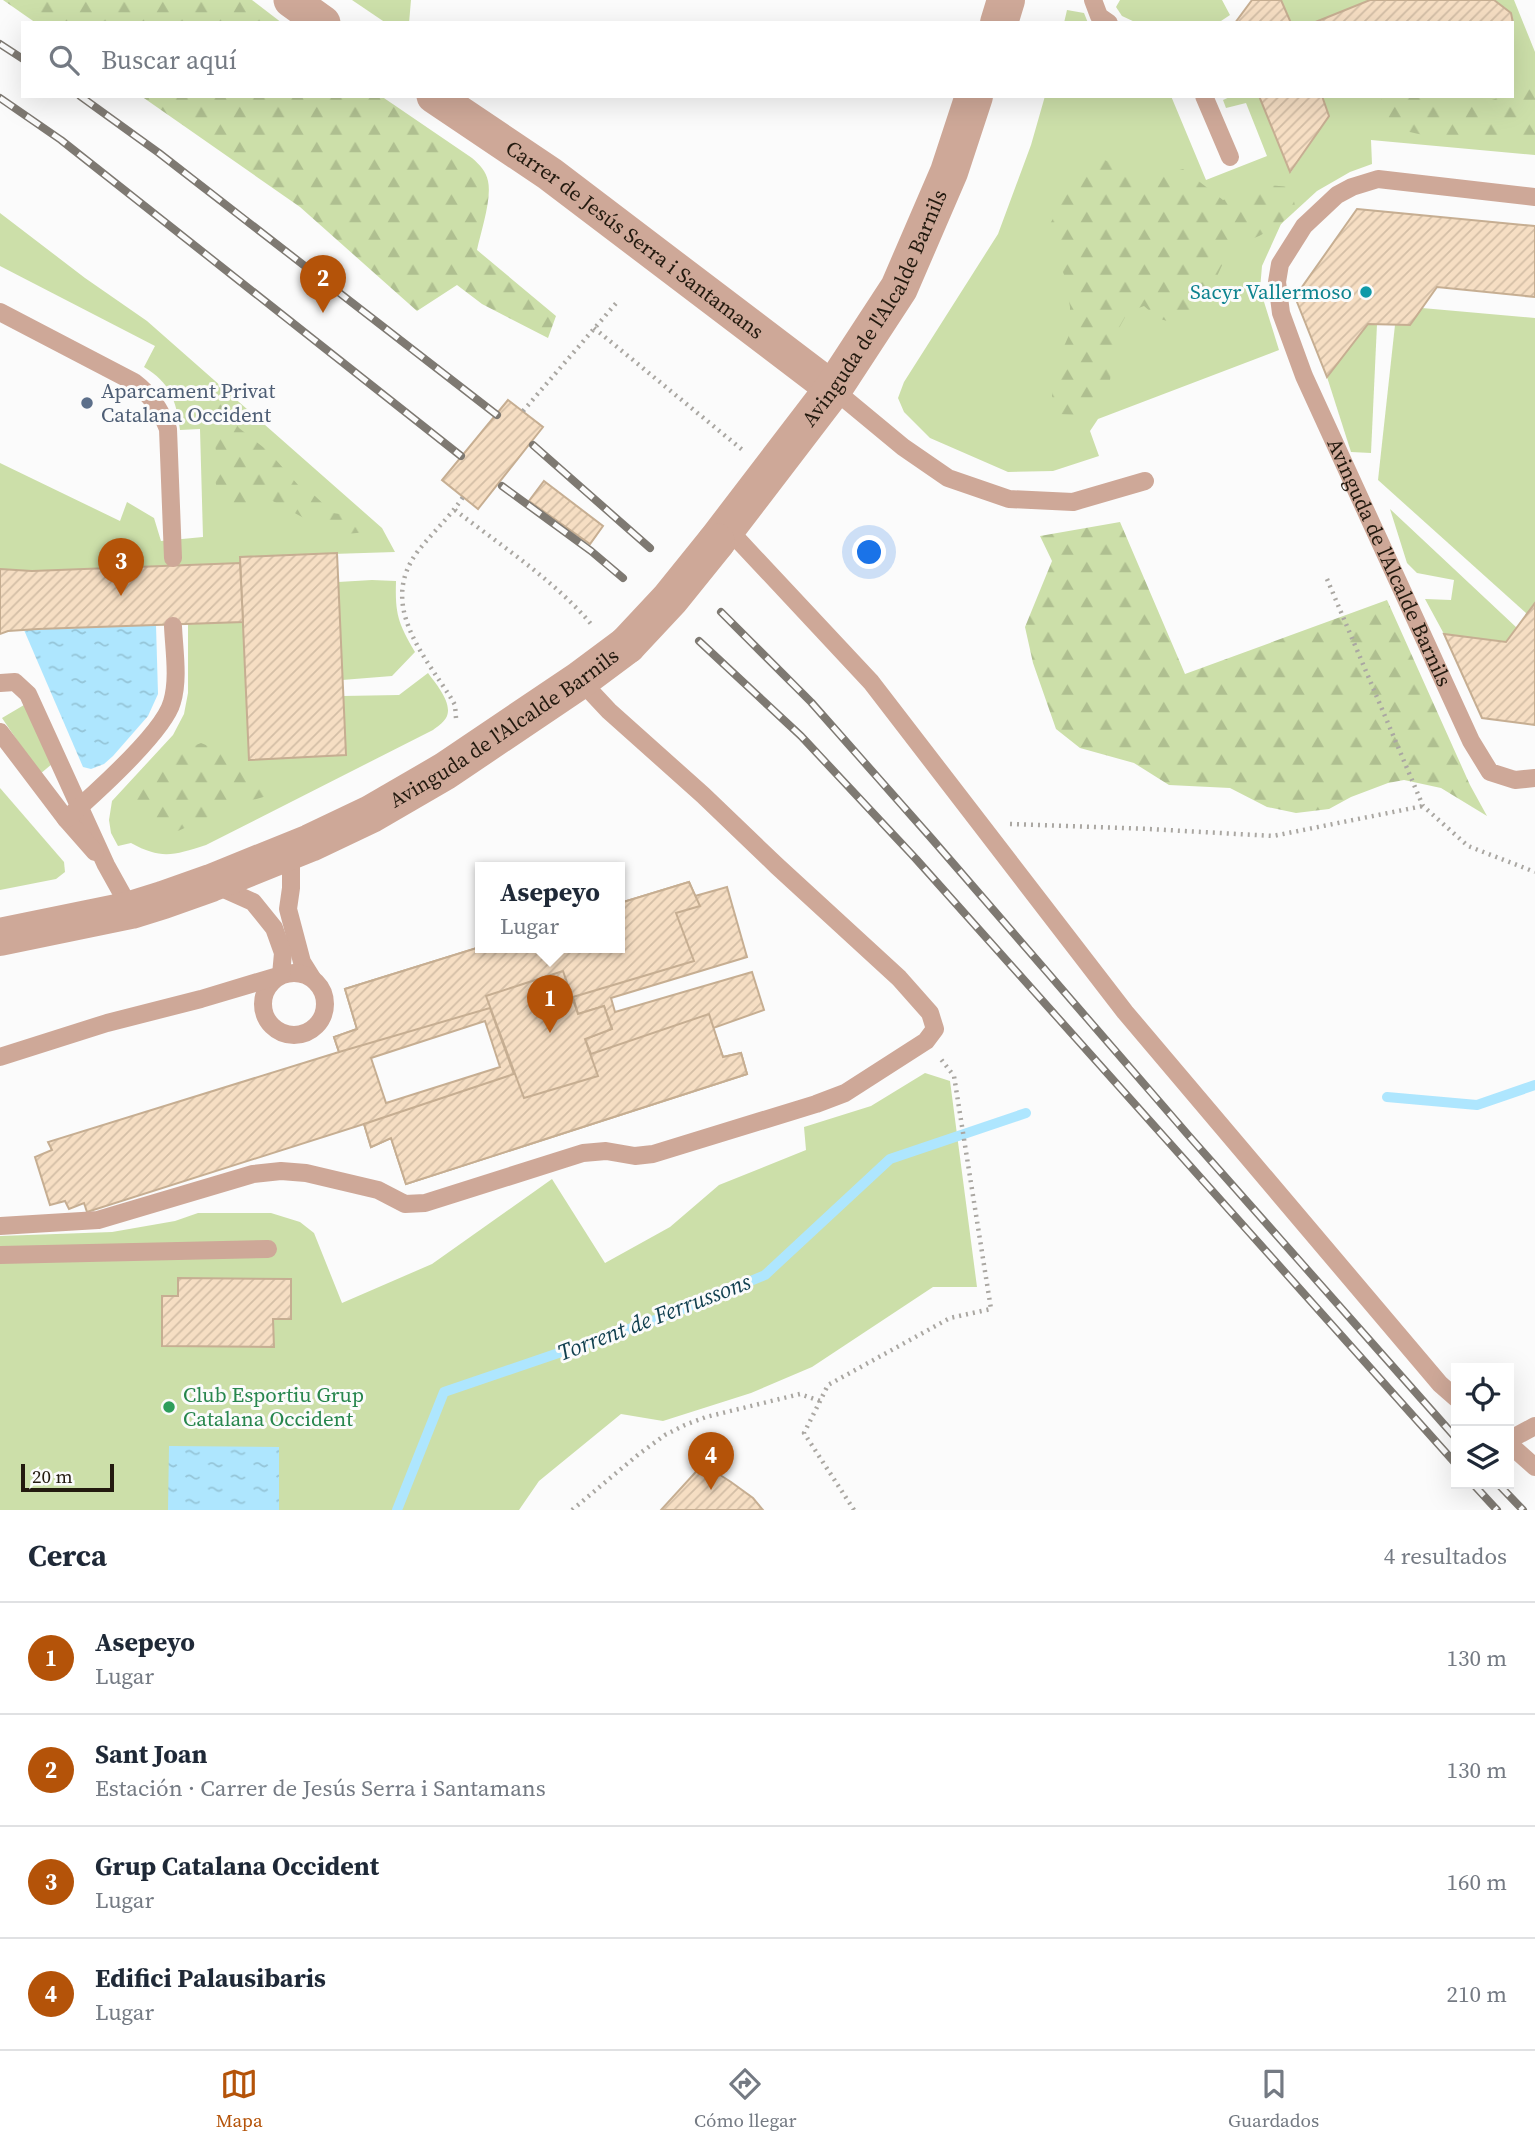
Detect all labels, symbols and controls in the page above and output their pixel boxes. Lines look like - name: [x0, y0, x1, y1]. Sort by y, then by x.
- search box: [21, 21, 1514, 98]
- icon: search: [45, 41, 83, 79]
- text: Buscar aquí: [101, 42, 237, 78]
- street label: Carrer de Jesús Serra i Santamans: [500, 133, 770, 345]
- street label: Avinguda de l'Alcalde Barnils: [795, 185, 954, 432]
- pin: 2: [300, 255, 346, 313]
- place label: Sacyr Vallermoso: [1190, 277, 1352, 306]
- marker: Sacyr Vallermoso: [1358, 284, 1374, 300]
- place label: Aparcament Privat Catalana Occident: [101, 376, 276, 429]
- marker: Aparcament Privat Catalana Occident: [79, 395, 95, 411]
- street label: Avinguda de l'Alcalde Barnils: [1320, 433, 1459, 691]
- your location: [852, 535, 886, 569]
- pin: 3: [98, 538, 144, 596]
- street label: Avinguda de l'Alcalde Barnils: [384, 641, 625, 814]
- popup: [475, 862, 625, 953]
- text: Asepeyo: [500, 874, 600, 910]
- text: Lugar: [500, 910, 559, 942]
- pin: 1: [527, 975, 573, 1033]
- water label: Torrent de Ferrussons: [553, 1265, 756, 1369]
- map controls: [1451, 1363, 1514, 1489]
- button: locate: [1451, 1363, 1514, 1426]
- place label: Club Esportiu Grup Catalana Occident: [183, 1380, 364, 1433]
- marker: Club Esportiu Grup Catalana Occident: [161, 1399, 177, 1415]
- button: layers: [1451, 1426, 1514, 1489]
- pin: 4: [688, 1432, 734, 1490]
- scale bar: [21, 1461, 114, 1493]
- text: 20 m: [32, 1463, 73, 1489]
- text: Cerca: [28, 1535, 107, 1576]
- text: 4 resultados: [1384, 1540, 1507, 1572]
- text: Asepeyo: [95, 1624, 195, 1660]
- text: 1: [45, 1642, 57, 1674]
- text: 130 m: [1446, 1642, 1507, 1674]
- text: Lugar: [95, 1660, 154, 1692]
- text: Sant Joan: [95, 1736, 207, 1772]
- text: 2: [45, 1754, 57, 1786]
- text: 130 m: [1446, 1754, 1507, 1786]
- text: Estación · Carrer de Jesús Serra i Santamans: [95, 1772, 546, 1804]
- text: Grup Catalana Occident: [95, 1848, 379, 1884]
- text: 3: [45, 1866, 57, 1898]
- text: 160 m: [1446, 1866, 1507, 1898]
- text: Lugar: [95, 1884, 154, 1916]
- text: Edifici Palausibaris: [95, 1960, 326, 1996]
- text: 4: [45, 1978, 57, 2010]
- text: 210 m: [1446, 1978, 1507, 2010]
- text: Lugar: [95, 1996, 154, 2028]
- tab: Mapa: [216, 2065, 263, 2133]
- tab: Cómo llegar: [694, 2065, 797, 2133]
- tab: Guardados: [1228, 2065, 1319, 2133]

